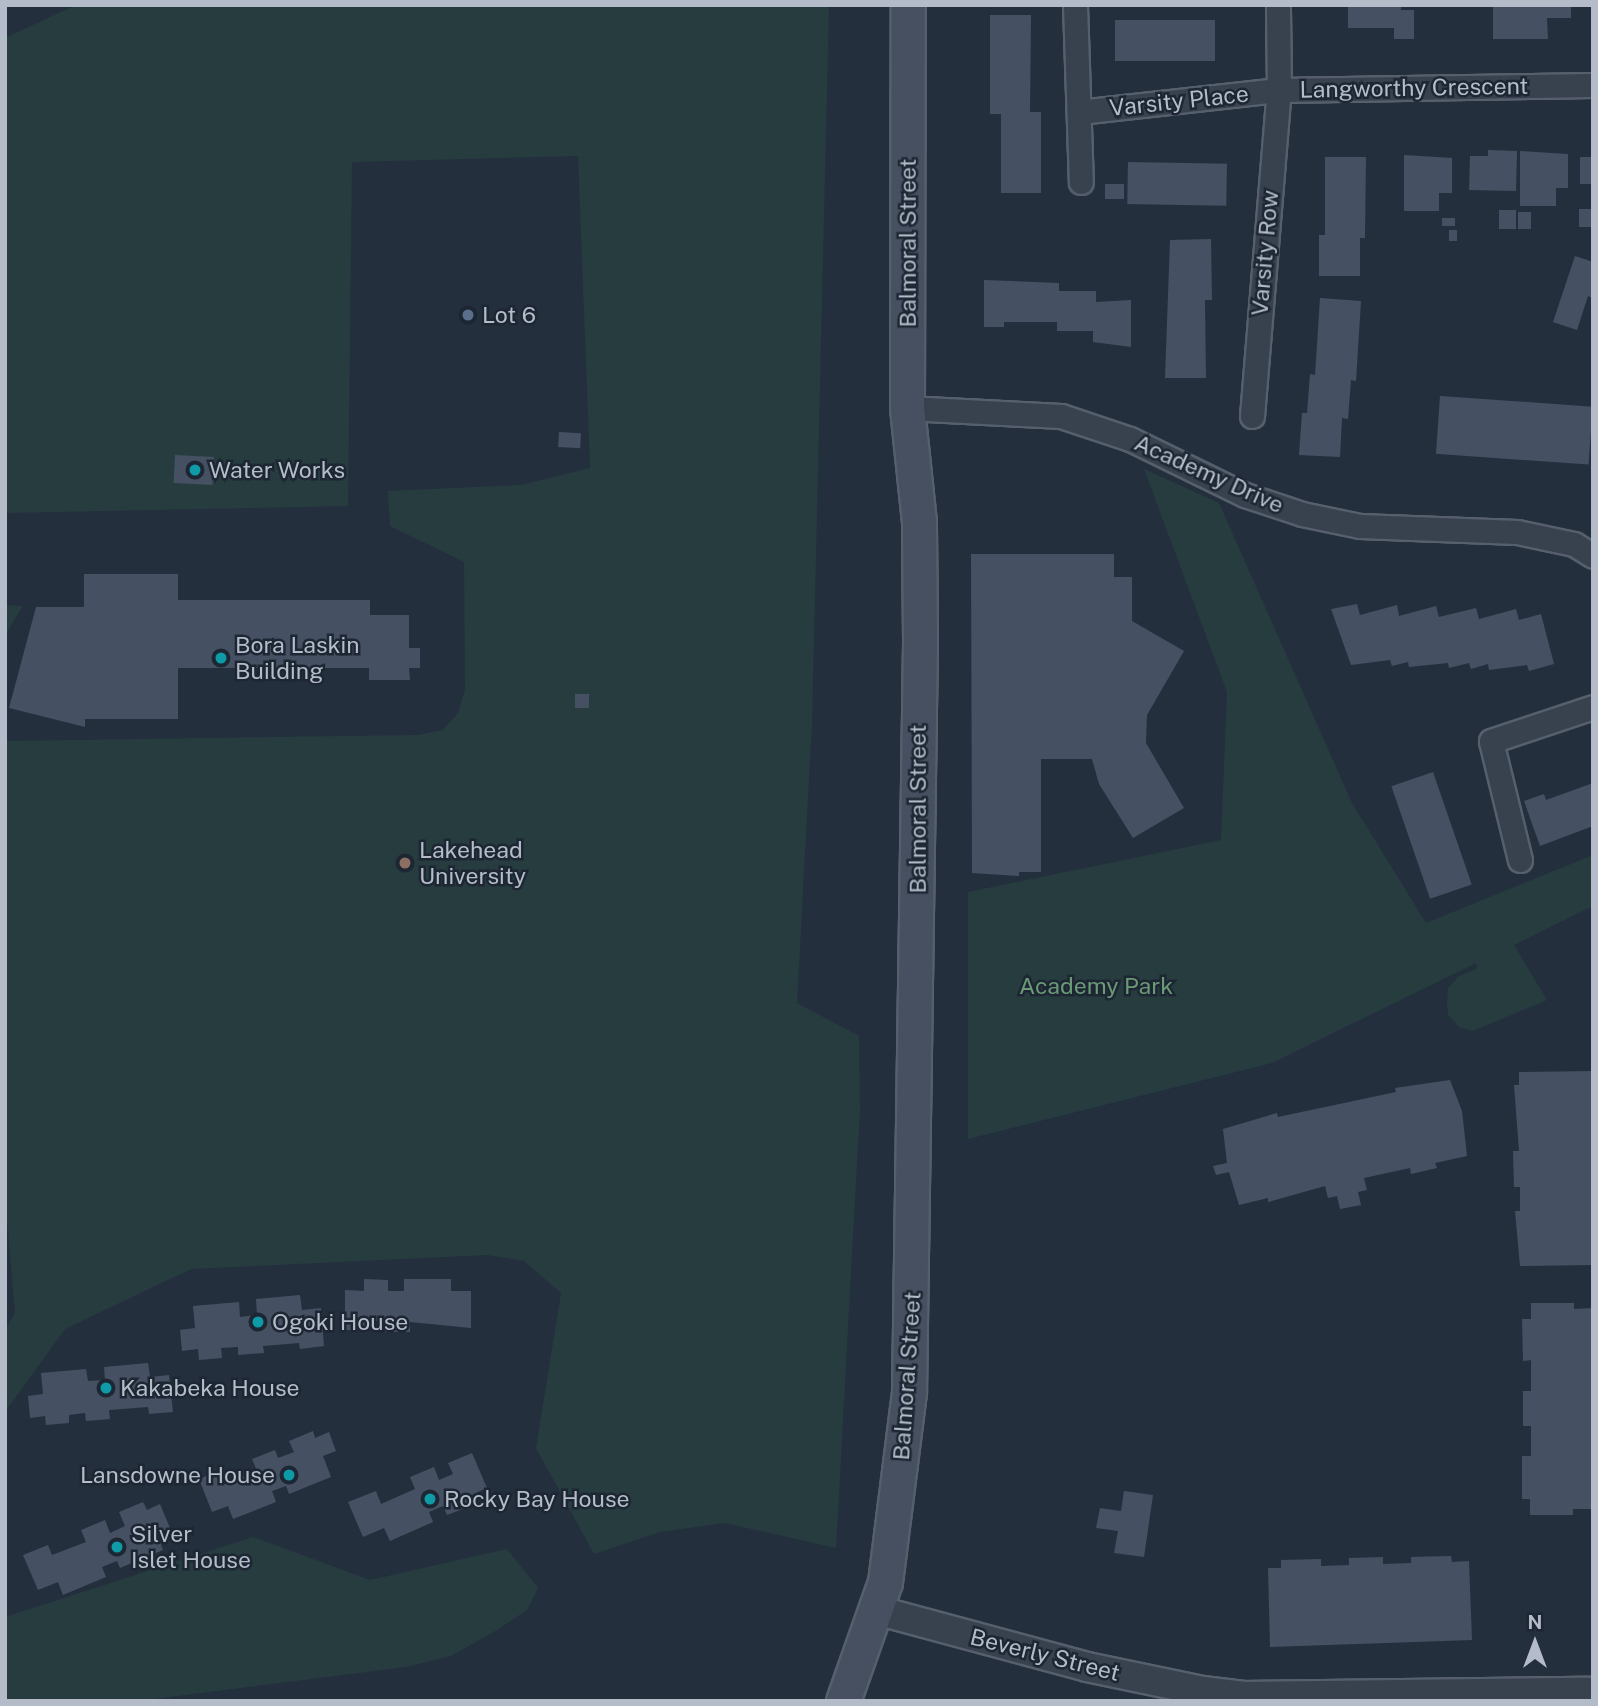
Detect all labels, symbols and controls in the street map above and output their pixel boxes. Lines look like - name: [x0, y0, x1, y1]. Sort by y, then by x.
- street label: Langworthy Crescent: [1299, 72, 1529, 104]
- street label: Varsity Place: [1108, 80, 1250, 122]
- street label: Balmoral Street: [894, 159, 922, 327]
- street label: Varsity Row: [1246, 189, 1284, 317]
- place label: Lot 6: [482, 301, 536, 329]
- marker: Lot 6: [460, 307, 476, 323]
- street label: Academy Drive: [1130, 429, 1288, 519]
- place label: Water Works: [209, 456, 346, 484]
- marker: Water Works: [187, 462, 203, 478]
- place label: Bora Laskin Building: [235, 631, 360, 685]
- marker: Bora Laskin Building: [213, 650, 229, 666]
- street label: Balmoral Street: [904, 725, 932, 893]
- place label: Lakehead University: [419, 836, 526, 890]
- marker: Lakehead University: [397, 855, 413, 871]
- park label: Academy Park: [1019, 972, 1173, 1000]
- street label: Balmoral Street: [887, 1291, 927, 1461]
- place label: Ogoki House: [272, 1308, 408, 1336]
- marker: Ogoki House: [250, 1314, 266, 1330]
- place label: Kakabeka House: [120, 1374, 300, 1402]
- marker: Kakabeka House: [98, 1380, 114, 1396]
- place label: Lansdowne House: [80, 1461, 275, 1489]
- marker: Lansdowne House: [281, 1467, 297, 1483]
- place label: Rocky Bay House: [444, 1485, 630, 1513]
- marker: Rocky Bay House: [422, 1491, 438, 1507]
- place label: Silver Islet House: [131, 1520, 251, 1574]
- marker: Silver Islet House: [109, 1539, 125, 1555]
- north arrow: [1500, 1608, 1570, 1678]
- text: N: [1528, 1611, 1542, 1633]
- street label: Beverly Street: [967, 1623, 1123, 1687]

